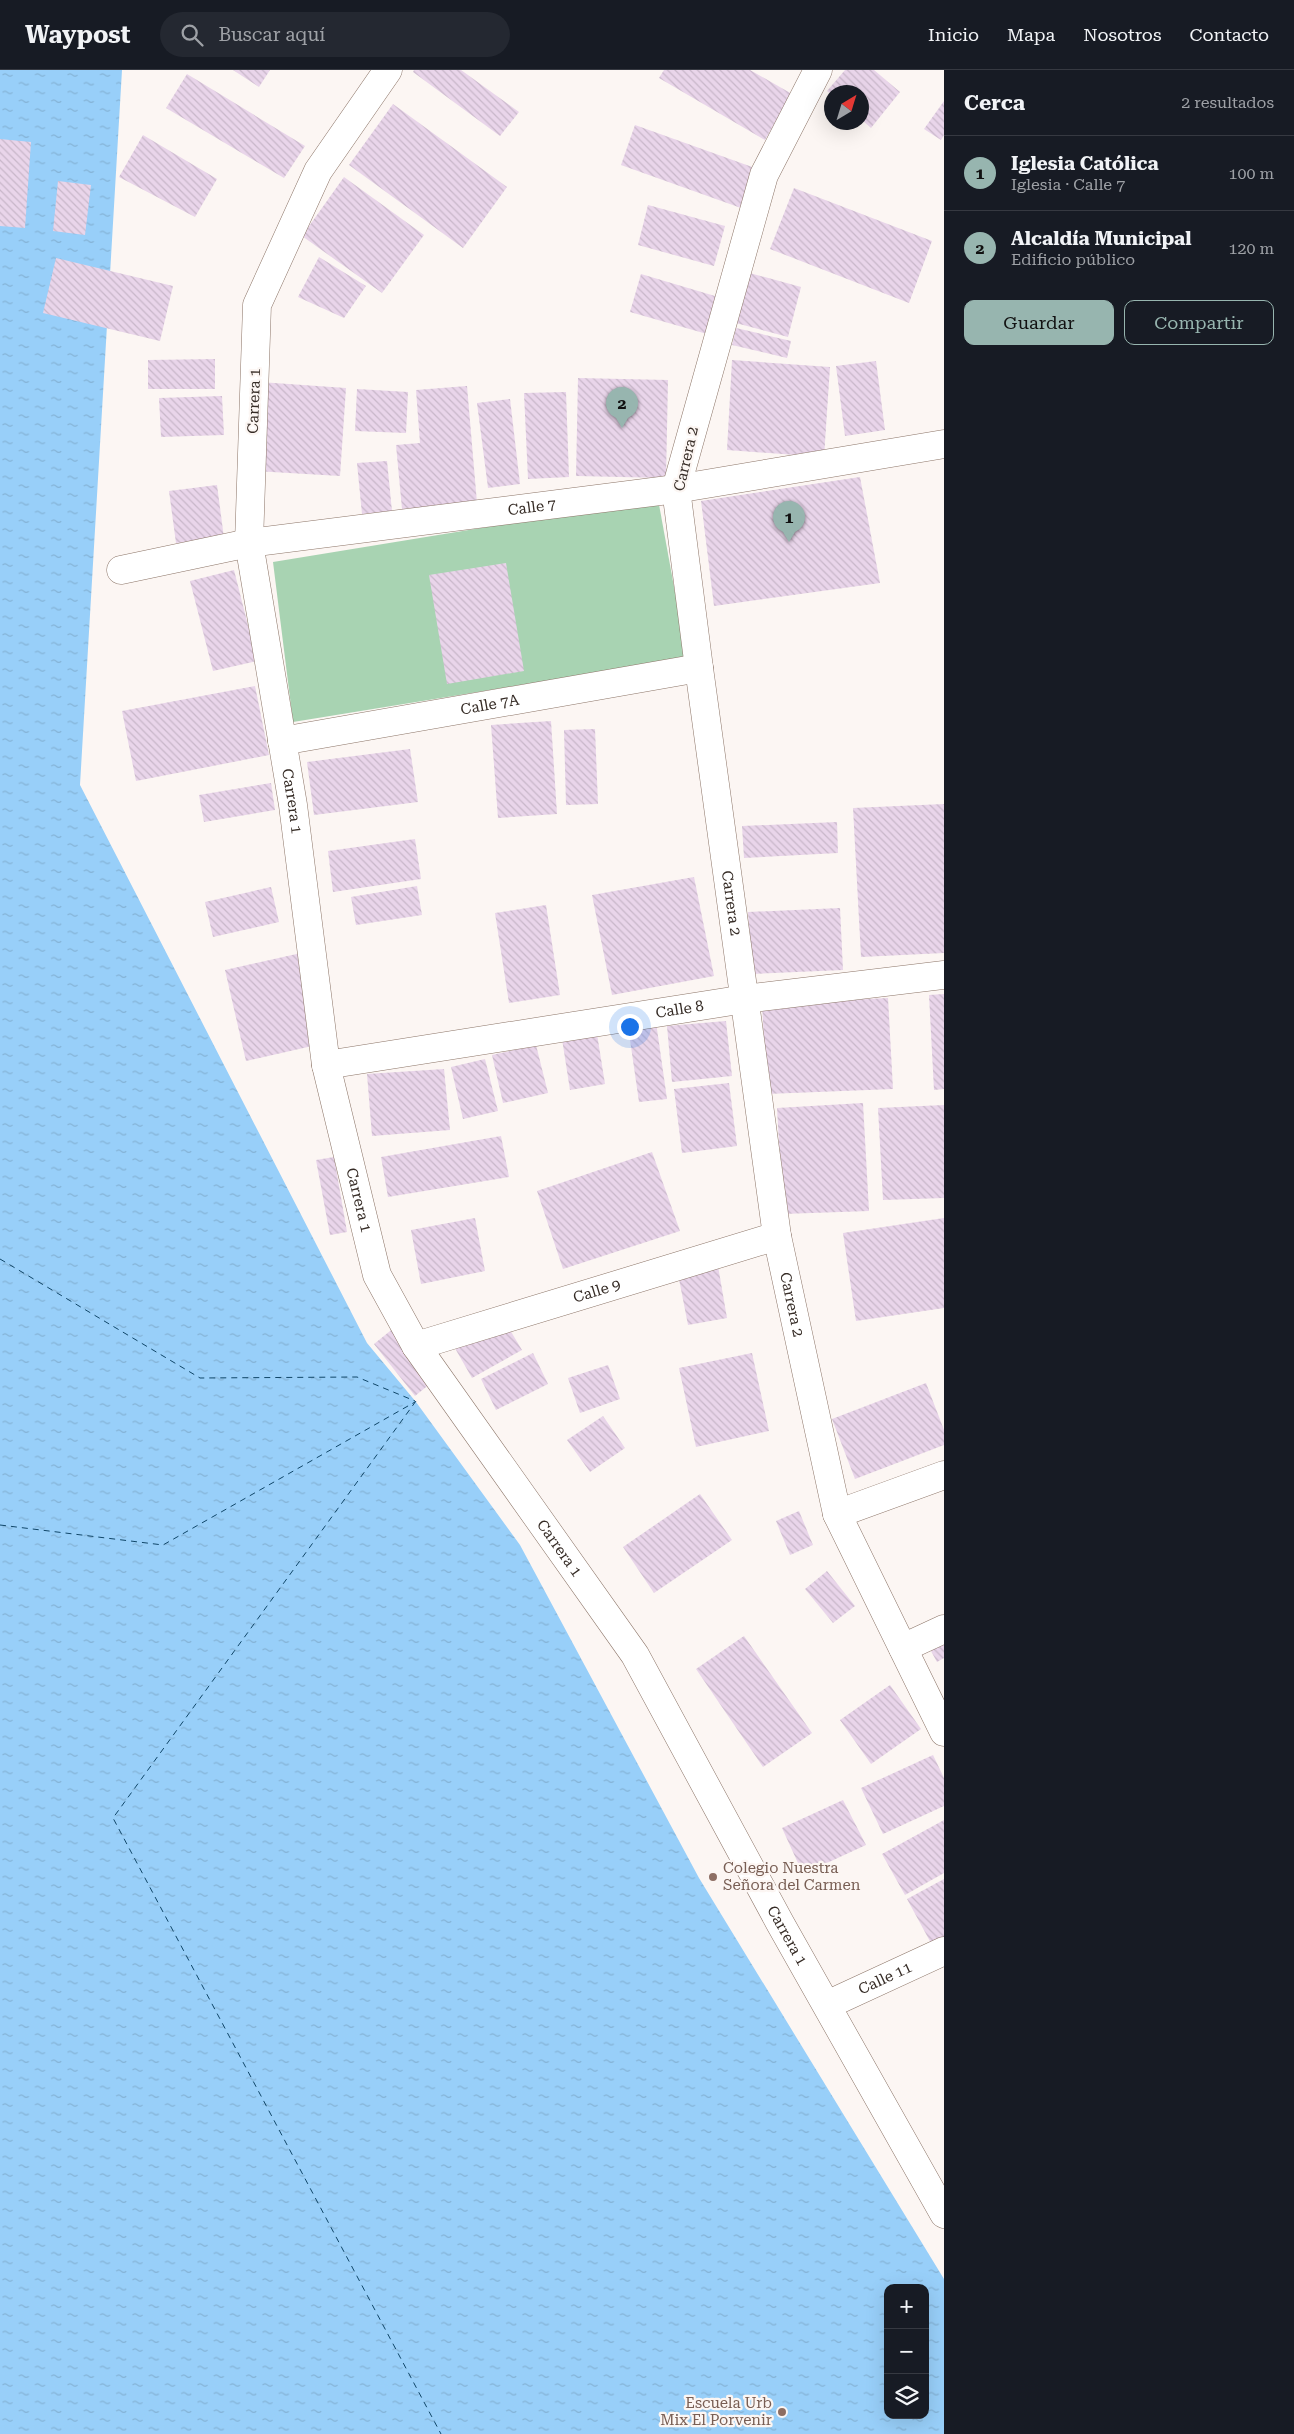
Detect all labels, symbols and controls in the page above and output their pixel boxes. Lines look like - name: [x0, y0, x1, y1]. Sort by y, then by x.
- search box: [160, 12, 510, 57]
- text: Waypost: [25, 21, 130, 49]
- icon: search: [178, 21, 206, 49]
- text: Buscar aquí: [218, 23, 325, 46]
- text: Inicio: [928, 24, 979, 45]
- text: Mapa: [1007, 24, 1055, 45]
- text: Nosotros: [1083, 24, 1161, 45]
- text: Contacto: [1189, 24, 1269, 45]
- north arrow: [824, 85, 869, 130]
- text: Cerca: [964, 91, 1025, 115]
- text: 2 resultados: [1181, 93, 1274, 112]
- text: Iglesia Católica: [1011, 152, 1159, 175]
- text: 1: [976, 164, 984, 183]
- text: 100 m: [1228, 164, 1274, 183]
- text: Iglesia · Calle 7: [1011, 175, 1125, 194]
- text: Alcaldía Municipal: [1011, 227, 1192, 250]
- text: 2: [976, 239, 984, 258]
- text: 120 m: [1228, 239, 1274, 258]
- text: Edificio público: [1011, 250, 1135, 269]
- button: Guardar: [964, 300, 1114, 345]
- button: Compartir: [1124, 300, 1274, 345]
- street label: Carrera 1: [244, 368, 264, 434]
- pin: 2: [606, 387, 638, 428]
- street label: Carrera 2: [670, 425, 702, 493]
- street label: Calle 7: [507, 495, 557, 519]
- pin: 1: [773, 501, 805, 542]
- street label: Calle 7A: [459, 691, 521, 719]
- street label: Carrera 1: [278, 767, 306, 835]
- street label: Carrera 2: [718, 869, 745, 937]
- street label: Calle 8: [654, 997, 705, 1022]
- your location: [617, 1014, 643, 1040]
- street label: Carrera 1: [342, 1166, 375, 1234]
- street label: Carrera 2: [776, 1270, 808, 1338]
- street label: Calle 9: [571, 1275, 623, 1307]
- street label: Carrera 1: [533, 1516, 586, 1580]
- place label: Colegio Nuestra Señora del Carmen: [723, 1859, 861, 1894]
- marker: Colegio Nuestra Señora del Carmen: [707, 1871, 719, 1883]
- street label: Carrera 1: [763, 1903, 811, 1969]
- street label: Calle 11: [855, 1958, 915, 1998]
- map controls: [884, 2284, 929, 2419]
- button: +: [884, 2284, 929, 2329]
- button: −: [884, 2329, 929, 2374]
- button: layers: [884, 2374, 929, 2419]
- place label: Escuela Urb Mix El Porvenir: [660, 2394, 772, 2429]
- marker: Escuela Urb Mix El Porvenir: [776, 2406, 788, 2418]

